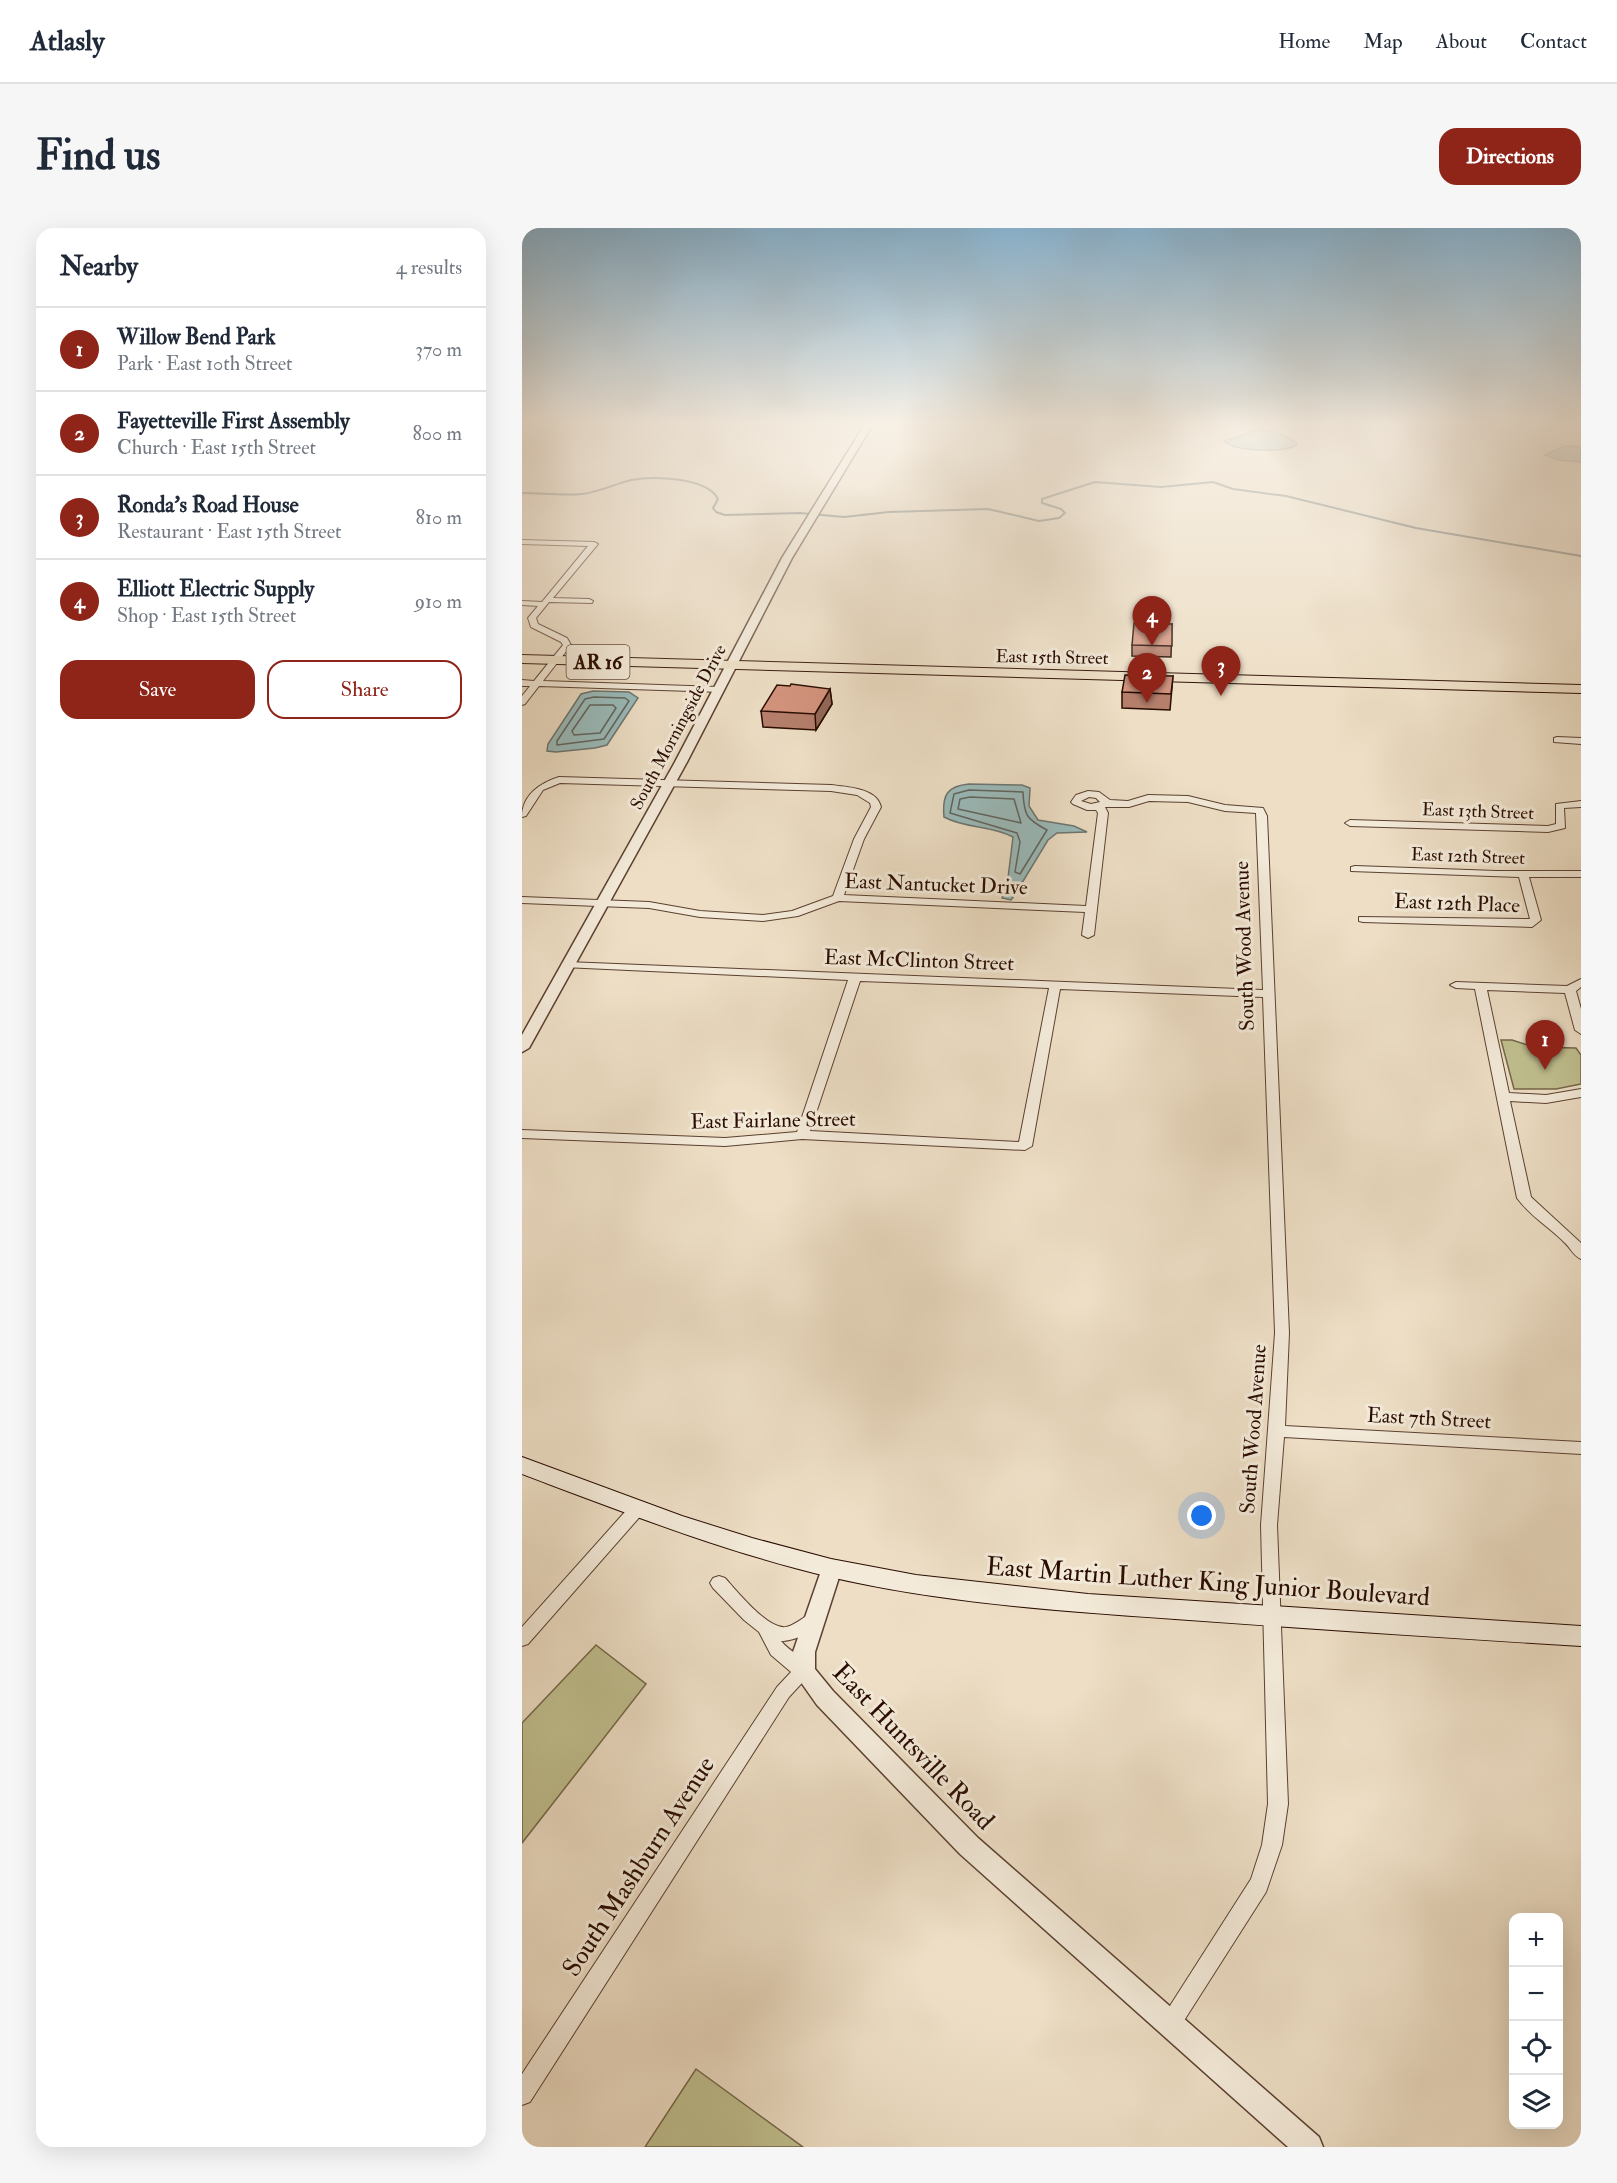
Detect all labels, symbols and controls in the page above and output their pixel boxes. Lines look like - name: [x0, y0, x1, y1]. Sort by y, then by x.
- text: Atlasly: [30, 24, 104, 59]
- text: Home: [1278, 28, 1330, 55]
- text: Map: [1363, 28, 1403, 55]
- text: About: [1436, 28, 1487, 55]
- text: Contact: [1520, 28, 1587, 55]
- button: Directions: [1439, 128, 1581, 185]
- text: Find us: [36, 130, 160, 182]
- text: Nearby: [60, 251, 138, 283]
- text: 4 results: [396, 255, 462, 280]
- text: Willow Bend Park: [117, 323, 275, 351]
- text: 1: [76, 337, 83, 362]
- text: 370 m: [415, 337, 462, 362]
- text: Park · East 10th Street: [117, 351, 293, 376]
- text: Fayetteville First Assembly: [117, 407, 350, 435]
- text: 2: [74, 421, 85, 446]
- text: 800 m: [412, 421, 462, 446]
- text: Church · East 15th Street: [117, 435, 316, 460]
- text: Ronda’s Road House: [117, 491, 299, 519]
- text: 3: [76, 505, 83, 530]
- text: 810 m: [416, 505, 462, 530]
- text: Restaurant · East 15th Street: [117, 519, 342, 544]
- text: Elliott Electric Supply: [117, 575, 314, 603]
- text: 4: [74, 589, 85, 614]
- text: 910 m: [415, 589, 462, 614]
- pin: 4: [1132, 596, 1172, 646]
- text: Shop · East 15th Street: [117, 603, 296, 628]
- street label: South Morningside Drive: [625, 640, 732, 814]
- road number: AR 16: [566, 645, 629, 679]
- street label: East 15th Street: [995, 645, 1109, 670]
- pin: 3: [1202, 646, 1240, 696]
- pin: 2: [1128, 654, 1166, 703]
- button: Save: [60, 660, 255, 719]
- button: Share: [267, 660, 462, 719]
- street label: East 13th Street: [1422, 798, 1534, 825]
- street label: East 12th Street: [1411, 843, 1526, 870]
- street label: South Wood Avenue: [1228, 860, 1261, 1031]
- street label: East Nantucket Drive: [844, 868, 1029, 901]
- street label: East 12th Place: [1393, 888, 1521, 919]
- street label: East McClinton Street: [823, 944, 1015, 977]
- pin: 1: [1526, 1020, 1564, 1070]
- street label: East Fairlane Street: [690, 1106, 856, 1135]
- street label: South Wood Avenue: [1234, 1343, 1273, 1515]
- street label: East 7th Street: [1366, 1402, 1492, 1435]
- your location: [1187, 1501, 1216, 1530]
- street label: East Martin Luther King Junior Boulevard: [985, 1551, 1431, 1613]
- street label: East Huntsville Road: [826, 1657, 1001, 1837]
- street label: South Mashburn Avenue: [556, 1750, 722, 1983]
- map controls: [1509, 1913, 1563, 2129]
- button: +: [1509, 1913, 1563, 1967]
- button: −: [1509, 1967, 1563, 2021]
- button: locate: [1509, 2021, 1563, 2075]
- button: layers: [1509, 2075, 1563, 2129]

